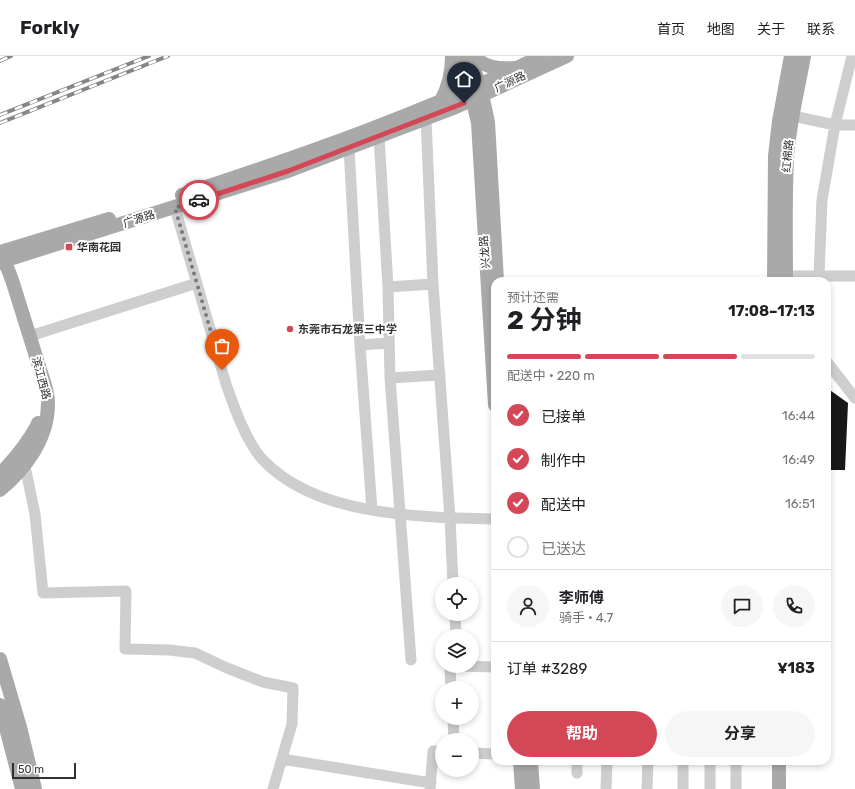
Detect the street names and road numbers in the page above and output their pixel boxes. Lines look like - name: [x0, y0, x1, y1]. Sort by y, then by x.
- street label: 广源路: [492, 69, 528, 95]
- street label: 红棉路: [780, 139, 796, 173]
- street label: 广源路: [121, 208, 157, 230]
- street label: 兴龙路: [477, 235, 493, 269]
- street label: 滨江西路: [29, 355, 53, 401]

